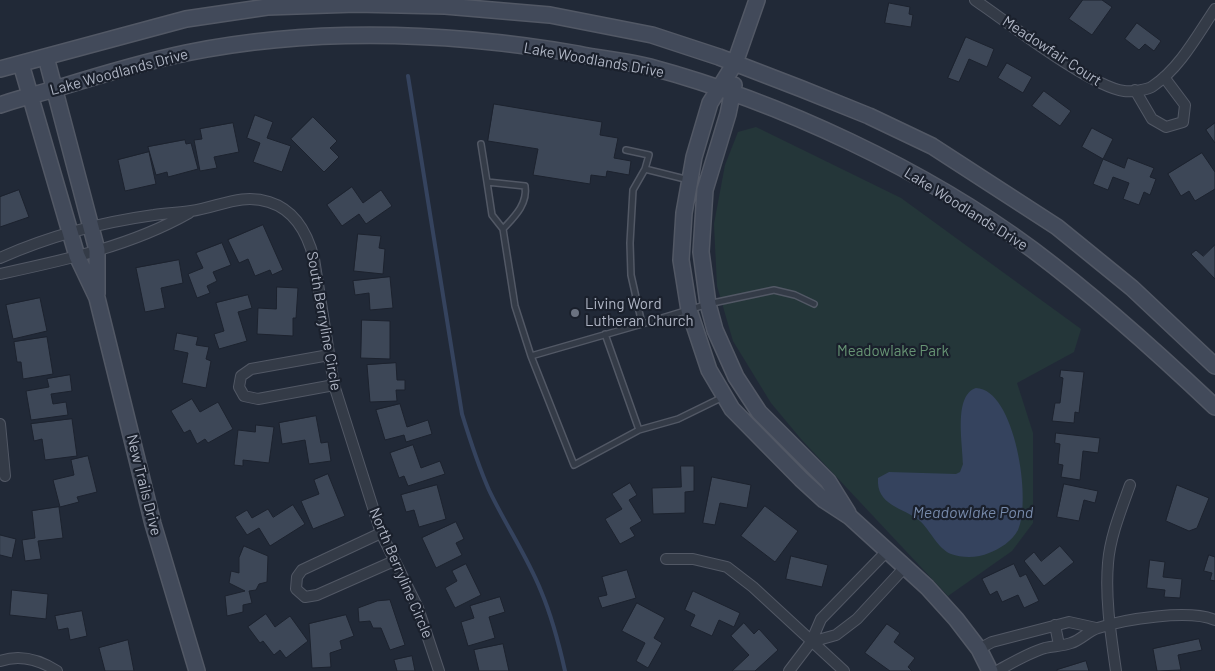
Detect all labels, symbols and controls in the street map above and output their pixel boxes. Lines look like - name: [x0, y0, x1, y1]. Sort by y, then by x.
- street label: Meadowfair Court: [999, 12, 1105, 90]
- street label: Lake Woodlands Drive: [522, 39, 666, 81]
- street label: Lake Woodlands Drive: [48, 45, 190, 99]
- street label: Lake Woodlands Drive: [901, 164, 1031, 254]
- street label: South Berryline Circle: [303, 250, 345, 392]
- place label: Living Word Lutheran Church: [585, 295, 694, 330]
- marker: Living Word Lutheran Church: [569, 307, 581, 319]
- park label: Meadowlake Park: [837, 342, 949, 360]
- street label: New Trails Drive: [123, 433, 165, 537]
- water label: Meadowlake Pond: [913, 503, 1033, 523]
- street label: North Berryline Circle: [365, 505, 437, 641]

